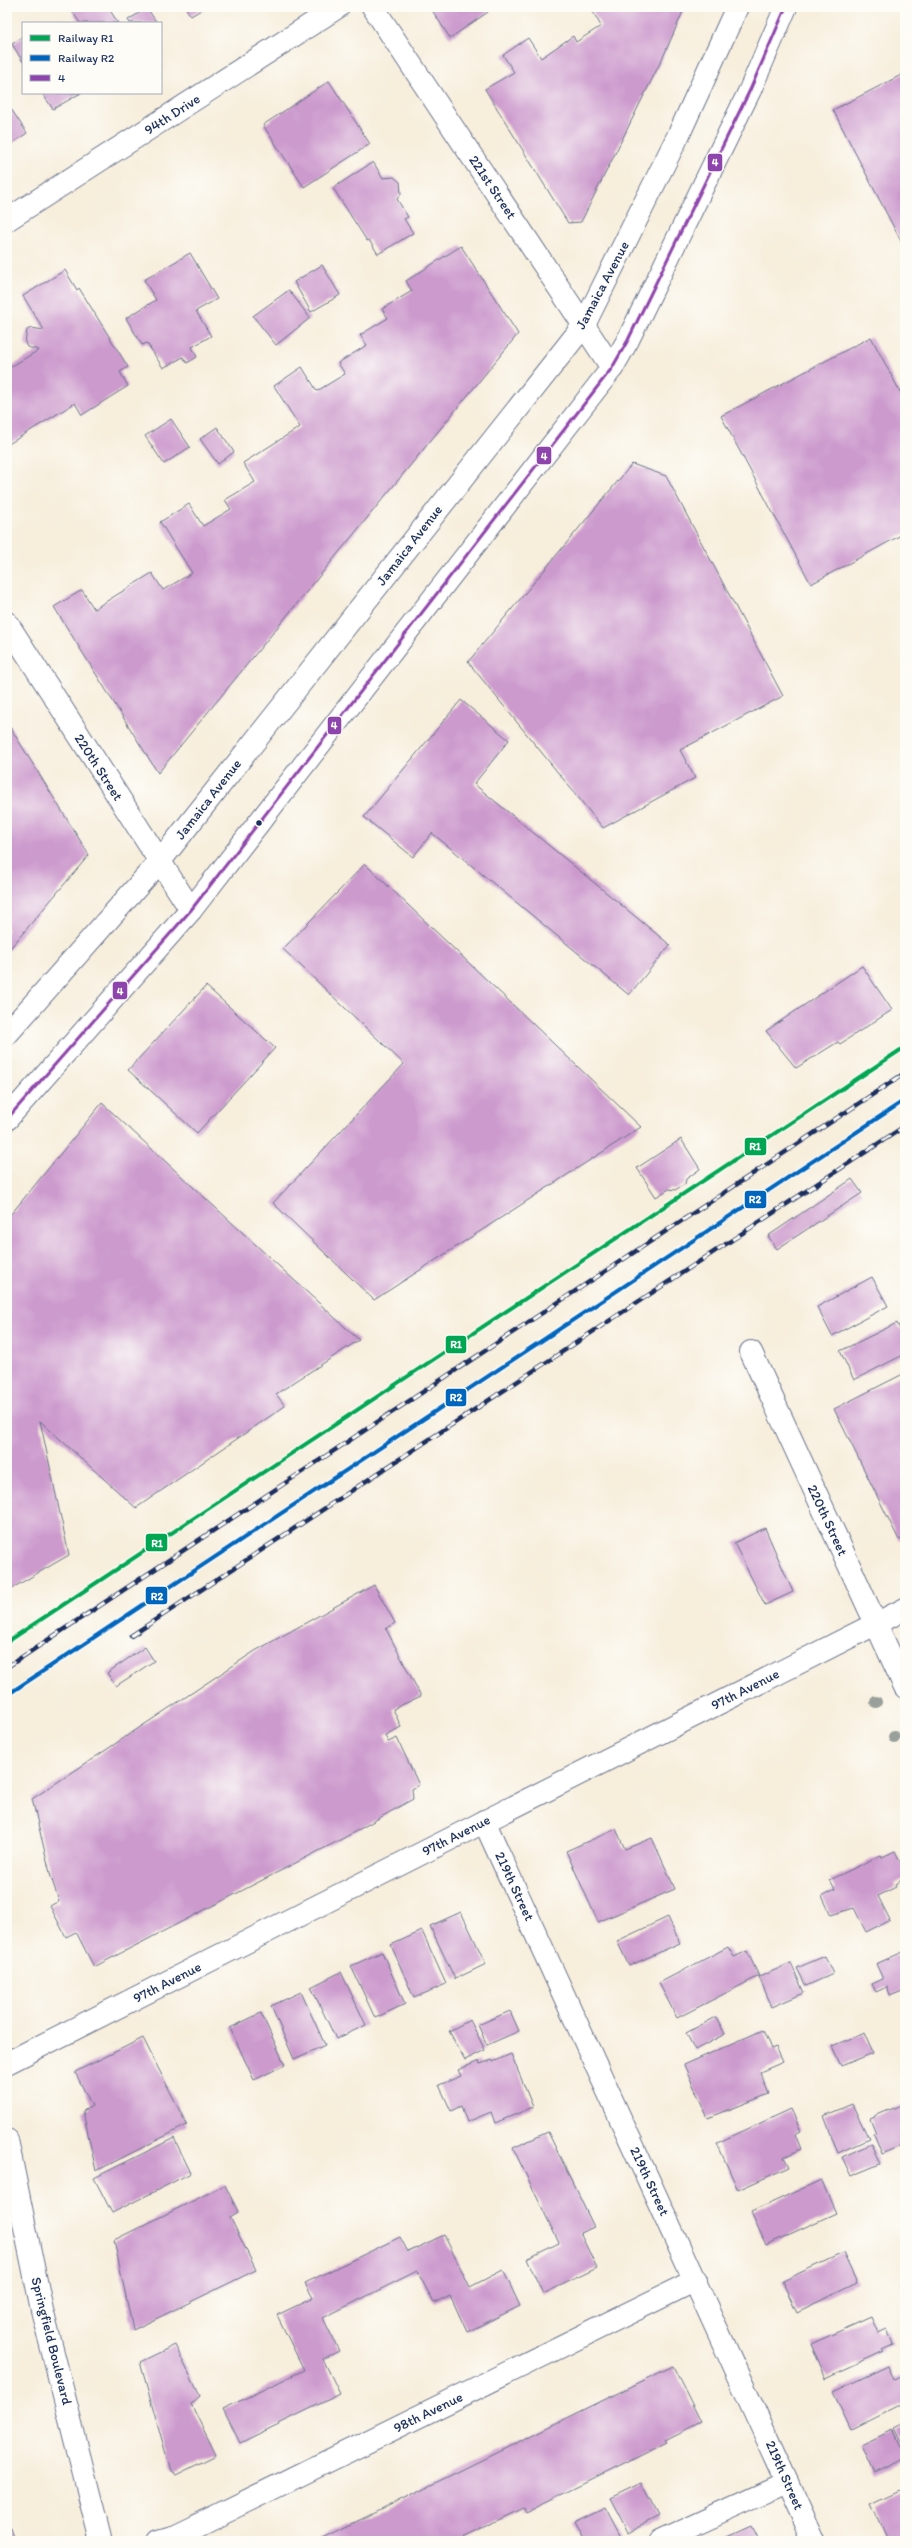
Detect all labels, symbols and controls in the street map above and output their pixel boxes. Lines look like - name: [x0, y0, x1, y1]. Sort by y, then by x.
- legend: [22, 22, 162, 94]
- text: Railway R1: [58, 31, 114, 45]
- text: Railway R2: [58, 51, 115, 65]
- text: 4: [58, 71, 65, 85]
- street label: 94th Drive: [141, 90, 204, 139]
- street label: 221st Street: [465, 152, 520, 222]
- line badge: 4: [707, 153, 723, 172]
- text: 4: [712, 156, 719, 169]
- street label: Jamaica Avenue: [572, 238, 633, 332]
- line badge: 4: [536, 446, 552, 465]
- text: 4: [541, 450, 548, 463]
- street label: Jamaica Avenue: [373, 501, 446, 589]
- line badge: 4: [327, 716, 342, 735]
- text: 4: [331, 719, 338, 732]
- street label: 220th Street: [71, 731, 126, 804]
- street label: Jamaica Avenue: [172, 755, 245, 843]
- unlabelled marker: [254, 818, 264, 828]
- line badge: 4: [112, 981, 128, 1000]
- text: 4: [117, 985, 124, 998]
- line badge: R1: [744, 1137, 767, 1156]
- text: R1: [749, 1140, 762, 1153]
- line badge: R2: [744, 1190, 767, 1209]
- text: R2: [749, 1193, 761, 1206]
- line badge: R1: [445, 1335, 467, 1354]
- text: R1: [450, 1338, 463, 1351]
- line badge: R2: [445, 1388, 467, 1407]
- text: R2: [450, 1391, 462, 1404]
- street label: 220th Street: [804, 1482, 851, 1558]
- line badge: R1: [145, 1533, 168, 1552]
- text: R1: [151, 1537, 164, 1550]
- line badge: R2: [145, 1586, 168, 1605]
- text: R2: [151, 1590, 163, 1603]
- street label: 97th Avenue: [708, 1665, 782, 1714]
- street label: 97th Avenue: [419, 1811, 493, 1860]
- street label: 219th Street: [491, 1849, 538, 1923]
- street label: 97th Avenue: [130, 1958, 204, 2007]
- street label: 219th Street: [626, 2144, 673, 2218]
- street label: Springfield Boulevard: [27, 2275, 76, 2407]
- street label: 98th Avenue: [391, 2388, 466, 2437]
- street label: 219th Street: [762, 2438, 807, 2512]

